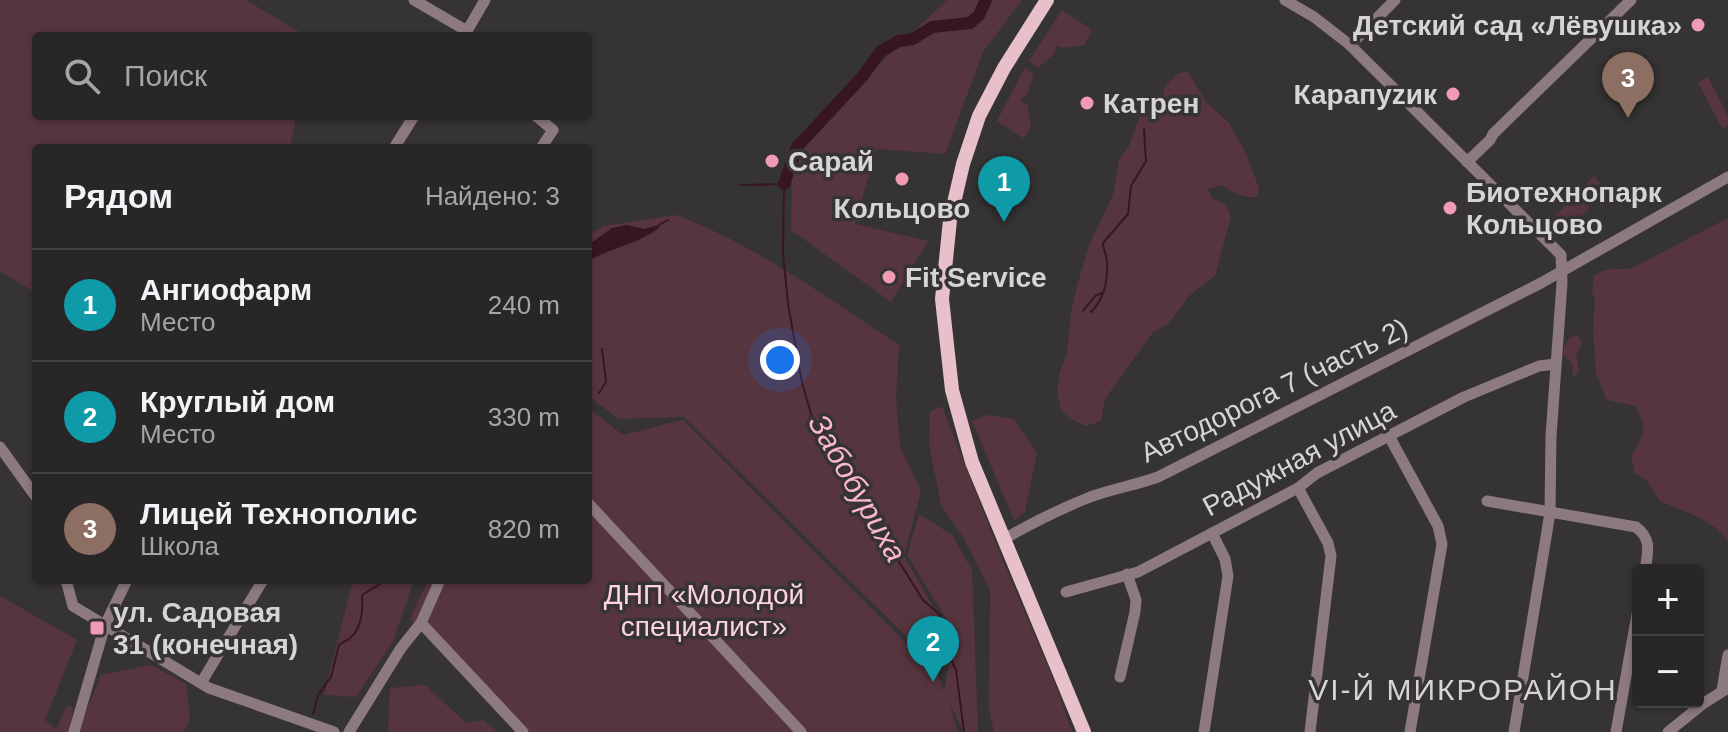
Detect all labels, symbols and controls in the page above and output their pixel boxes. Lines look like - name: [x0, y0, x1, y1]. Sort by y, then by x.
- place label: Детский сад «Лёвушка»: [1353, 10, 1682, 41]
- marker: Детский сад «Лёвушка»: [1689, 16, 1707, 34]
- search box: [32, 32, 592, 120]
- pin: 3: [1602, 52, 1654, 118]
- icon: search: [60, 54, 104, 98]
- text: Поиск: [124, 59, 207, 92]
- place label: Карапуzик: [1294, 79, 1438, 110]
- marker: Карапуzик: [1444, 85, 1462, 103]
- place label: Катрен: [1103, 88, 1199, 119]
- marker: Катрен: [1078, 94, 1096, 112]
- place label: Сарай: [788, 146, 874, 177]
- marker: Сарай: [763, 152, 781, 170]
- pin: 1: [978, 156, 1030, 222]
- marker: Кольцово: [893, 170, 911, 188]
- text: Рядом: [64, 177, 173, 215]
- place label: Биотехнопарк Кольцово: [1466, 177, 1663, 240]
- text: Найдено: 3: [425, 181, 560, 211]
- place label: Кольцово: [834, 193, 970, 224]
- marker: Биотехнопарк Кольцово: [1441, 199, 1459, 217]
- place label: Fit Service: [905, 262, 1047, 293]
- marker: Fit Service: [880, 268, 898, 286]
- text: Ангиофарм: [140, 273, 312, 306]
- text: 1: [83, 290, 97, 320]
- text: 240 m: [488, 290, 560, 320]
- text: Место: [140, 307, 216, 337]
- street label: Автодорога 7 (часть 2): [1136, 312, 1413, 469]
- your location: [760, 340, 800, 380]
- text: Круглый дом: [140, 385, 335, 418]
- street label: Радужная улица: [1198, 394, 1401, 522]
- text: 2: [83, 402, 97, 432]
- text: 330 m: [488, 402, 560, 432]
- water label: Забобуриха: [802, 408, 913, 567]
- text: Место: [140, 419, 216, 449]
- text: Лицей Технополис: [140, 497, 418, 530]
- text: 3: [83, 514, 97, 544]
- text: 820 m: [488, 514, 560, 544]
- text: Школа: [140, 531, 219, 561]
- map controls: [1632, 564, 1704, 708]
- button: +: [1632, 564, 1704, 636]
- park label: ДНП «Молодой специалист»: [604, 579, 804, 642]
- place label: ул. Садовая 31 (конечная): [113, 597, 298, 660]
- pin: 2: [907, 616, 959, 682]
- marker: ул. Садовая 31 (конечная): [88, 619, 106, 637]
- button: −: [1632, 636, 1704, 708]
- district label: VI-Й МИКРОРАЙОН: [1308, 673, 1618, 706]

